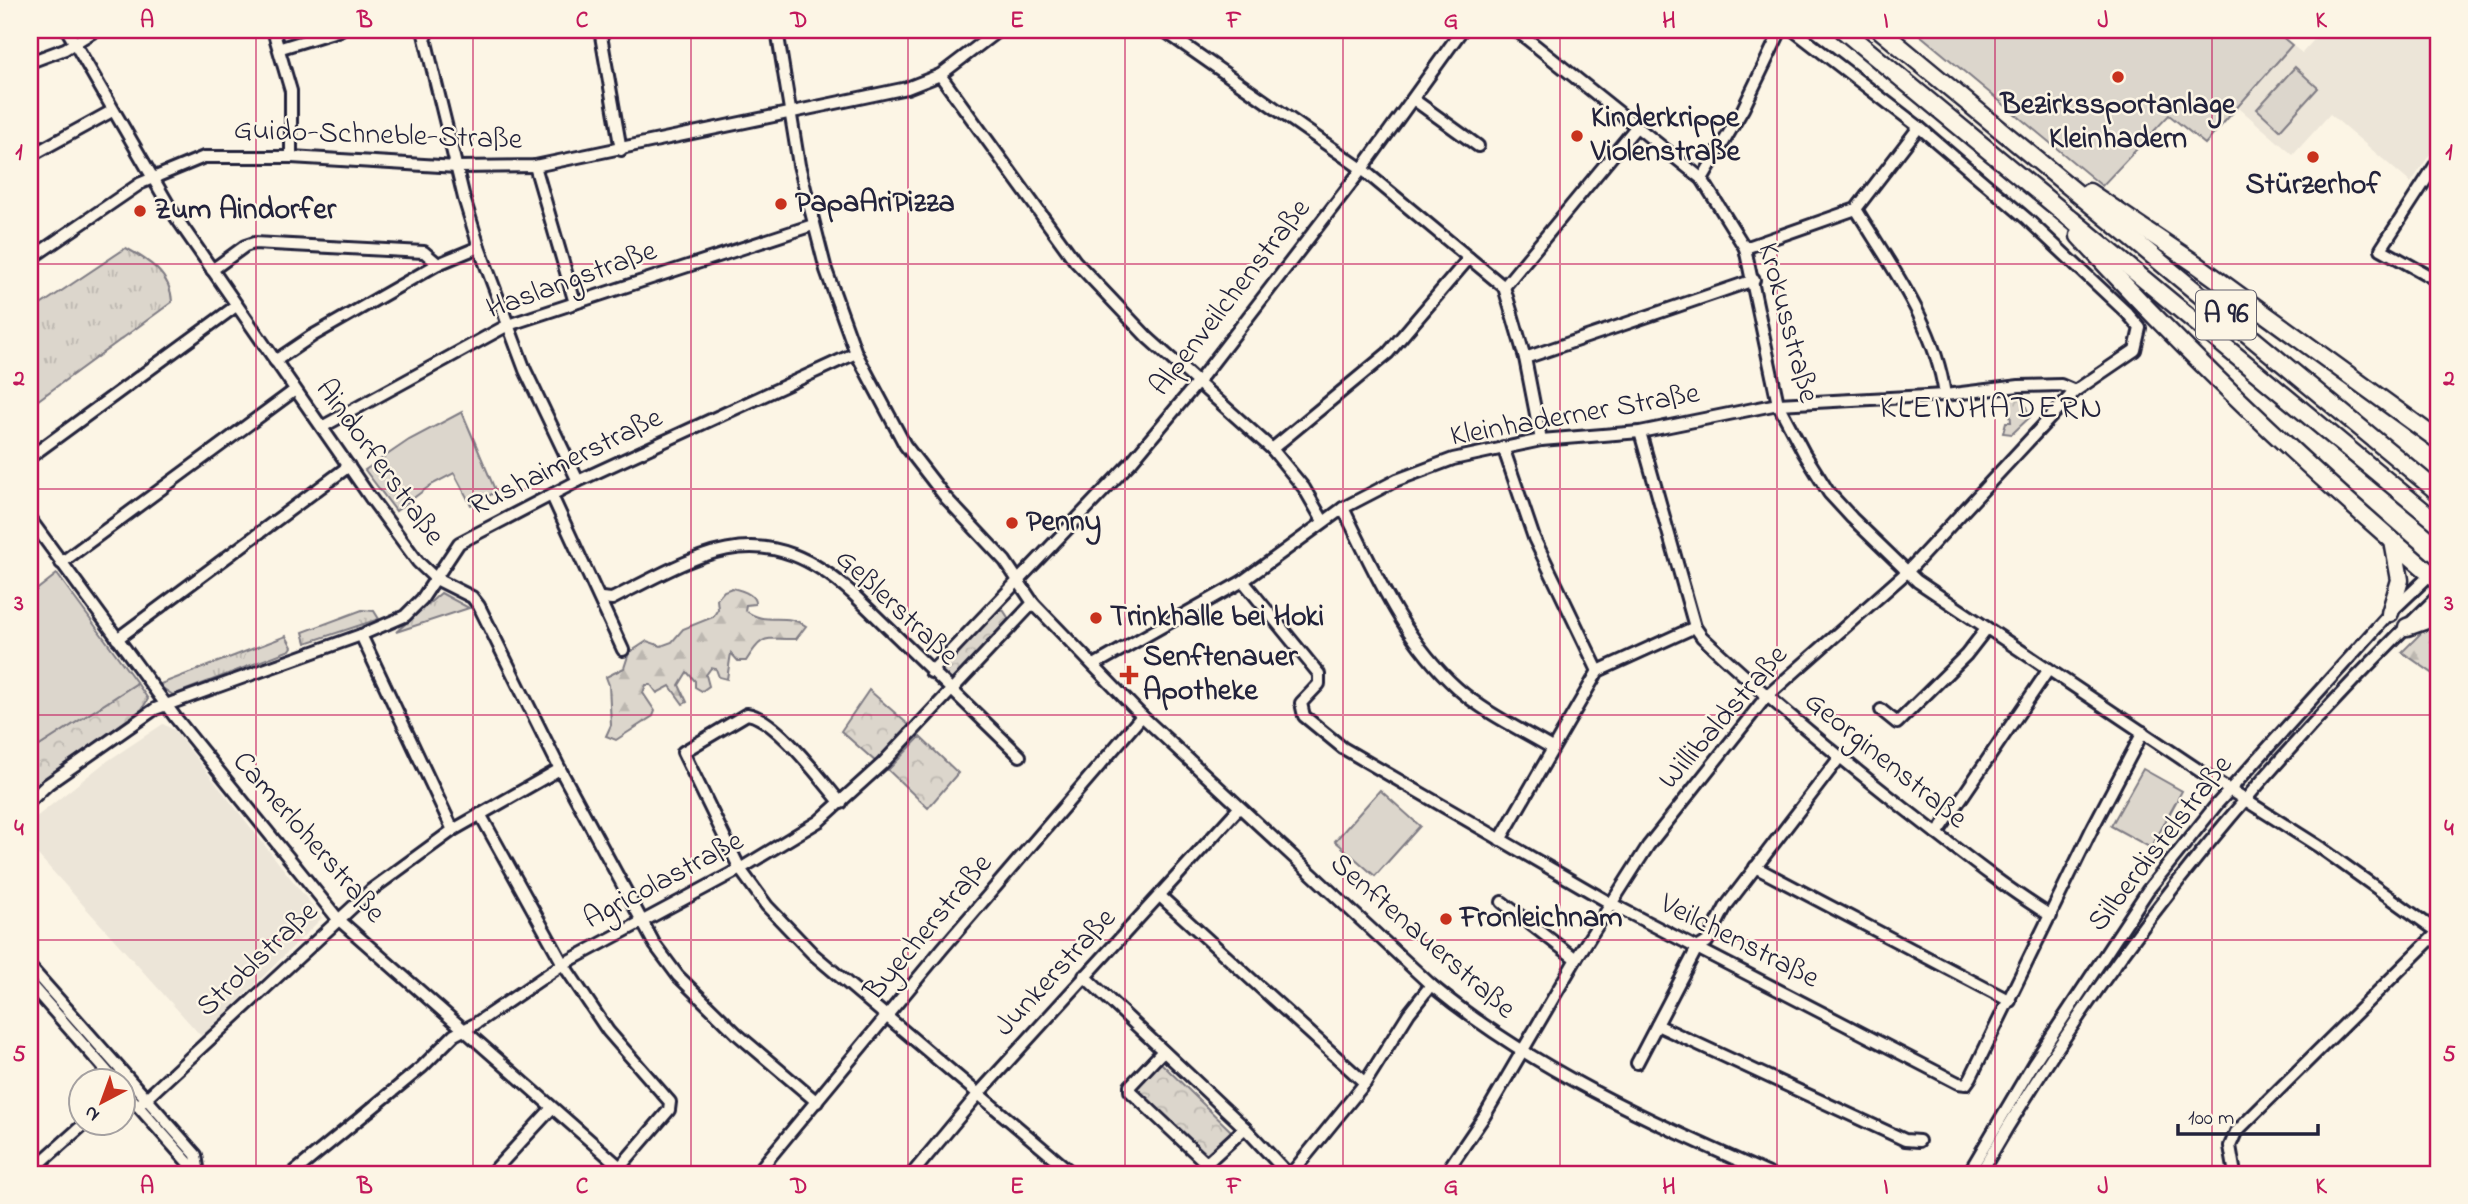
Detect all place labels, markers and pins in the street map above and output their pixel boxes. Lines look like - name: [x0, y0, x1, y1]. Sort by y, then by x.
- marker: Bezirkssportanlage Kleinhadern: [2110, 69, 2126, 85]
- place label: Bezirkssportanlage Kleinhadern: [1998, 84, 2237, 162]
- place label: Kinderkrippe Violenstraße: [1590, 97, 1742, 175]
- marker: Kinderkrippe Violenstraße: [1569, 128, 1585, 144]
- marker: Stürzerhof: [2305, 149, 2321, 165]
- place label: Stürzerhof: [2246, 164, 2381, 208]
- place label: PapaAriPizza: [795, 182, 955, 226]
- place label: Zum Aindorfer: [154, 189, 337, 233]
- marker: PapaAriPizza: [773, 196, 789, 212]
- marker: Zum Aindorfer: [132, 203, 148, 219]
- place label: Penny: [1026, 501, 1101, 545]
- marker: Penny: [1004, 515, 1020, 531]
- place label: Trinkhalle bei Hoki: [1110, 596, 1324, 640]
- marker: Trinkhalle bei Hoki: [1088, 610, 1104, 626]
- place label: Senftenauer Apotheke: [1143, 636, 1298, 714]
- marker: Senftenauer Apotheke: [1121, 667, 1137, 683]
- place label: Fronleichnam: [1458, 897, 1622, 941]
- marker: Fronleichnam: [1438, 911, 1454, 927]

